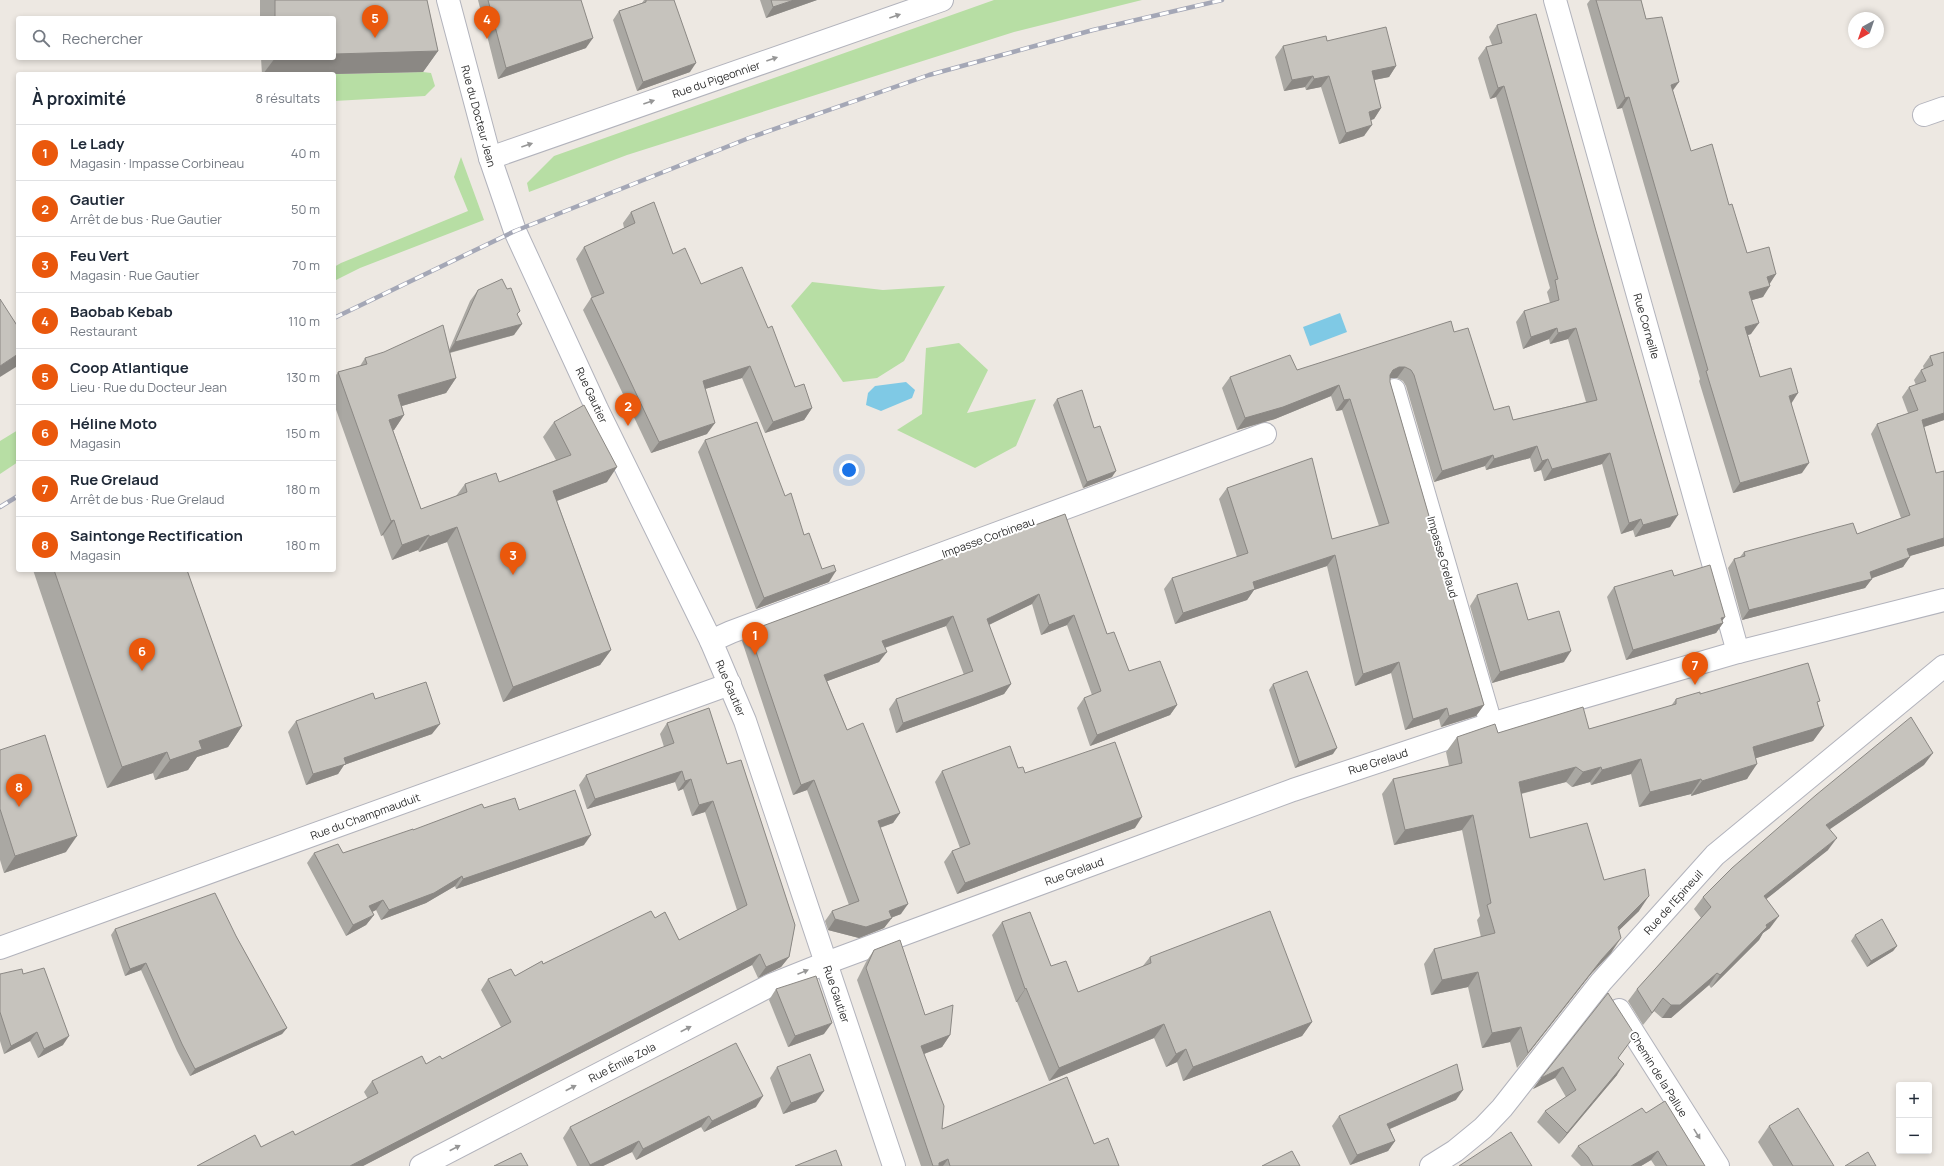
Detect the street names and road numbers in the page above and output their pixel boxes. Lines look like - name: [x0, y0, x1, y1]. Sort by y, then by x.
- street label: Rue du Pigeonnier: [670, 57, 762, 101]
- street label: Rue du Docteur Jean: [458, 63, 500, 169]
- street label: Rue Corneille: [1630, 291, 1664, 361]
- street label: Rue Gautier: [573, 365, 611, 425]
- street label: Impasse Corbineau: [940, 513, 1036, 561]
- street label: Impasse Grelaud: [1424, 514, 1462, 600]
- street label: Rue Gautier: [712, 658, 750, 719]
- street label: Rue Grelaud: [1346, 744, 1410, 778]
- street label: Rue du Champmauduit: [308, 789, 422, 843]
- street label: Rue Grelaud: [1042, 853, 1106, 889]
- street label: Rue de l'Epineuil: [1640, 867, 1706, 937]
- street label: Rue Gautier: [820, 963, 854, 1025]
- street label: Chemin de la Pallue: [1627, 1028, 1692, 1120]
- street label: Rue Émile Zola: [586, 1039, 658, 1085]

